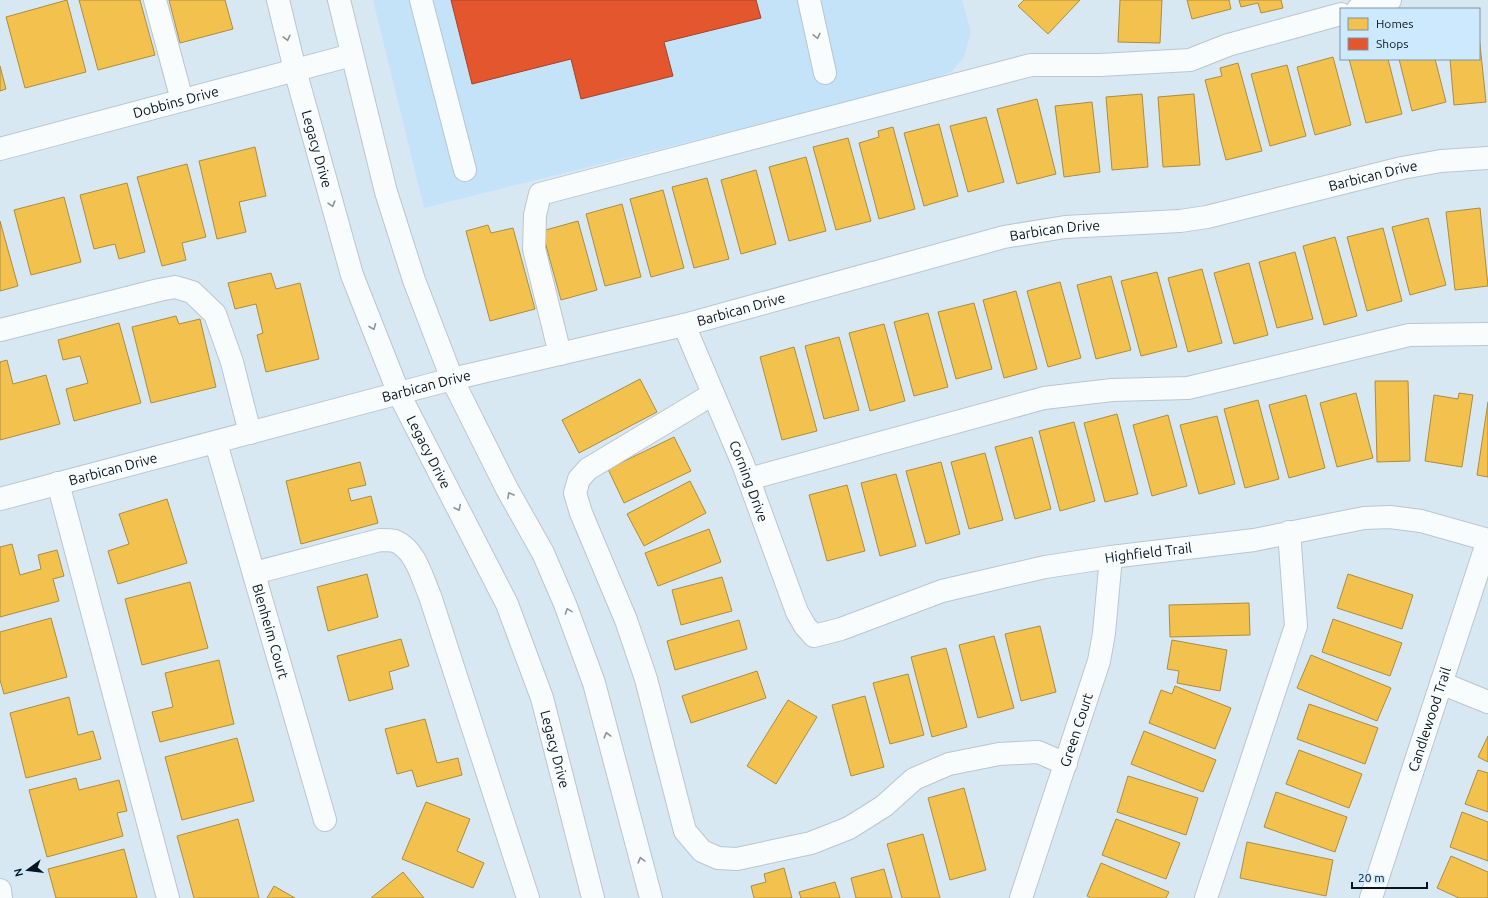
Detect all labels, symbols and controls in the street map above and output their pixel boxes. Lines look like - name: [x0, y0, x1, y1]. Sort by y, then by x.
- legend: [1340, 8, 1480, 60]
- text: Homes: [1376, 17, 1414, 30]
- one-way arrow: [812, 33, 821, 40]
- one-way arrow: [282, 35, 290, 41]
- text: Shops: [1376, 37, 1408, 50]
- street label: Dobbins Drive: [131, 83, 221, 121]
- street label: Legacy Drive: [299, 108, 335, 190]
- street label: Barbican Drive: [1327, 157, 1419, 194]
- one-way arrow: [327, 200, 336, 207]
- street label: Barbican Drive: [1008, 217, 1100, 244]
- street label: Barbican Drive: [695, 290, 787, 329]
- one-way arrow: [368, 324, 376, 331]
- street label: Barbican Drive: [380, 367, 472, 405]
- street label: Legacy Drive: [403, 413, 454, 491]
- street label: Corning Drive: [726, 438, 771, 524]
- street label: Barbican Drive: [67, 450, 159, 488]
- one-way arrow: [508, 492, 515, 499]
- one-way arrow: [453, 504, 460, 511]
- street label: Highfield Trail: [1104, 539, 1193, 566]
- street label: Blenheim Court: [249, 582, 292, 681]
- one-way arrow: [564, 608, 573, 615]
- street label: Candlewood Trail: [1405, 665, 1454, 774]
- street label: Green Court: [1057, 690, 1096, 769]
- street label: Legacy Drive: [537, 708, 573, 790]
- one-way arrow: [604, 732, 612, 738]
- north arrow: [8, 850, 48, 890]
- one-way arrow: [637, 857, 646, 864]
- scale bar: [1352, 864, 1427, 890]
- text: N: [11, 867, 25, 878]
- text: 20 m: [1358, 871, 1385, 884]

